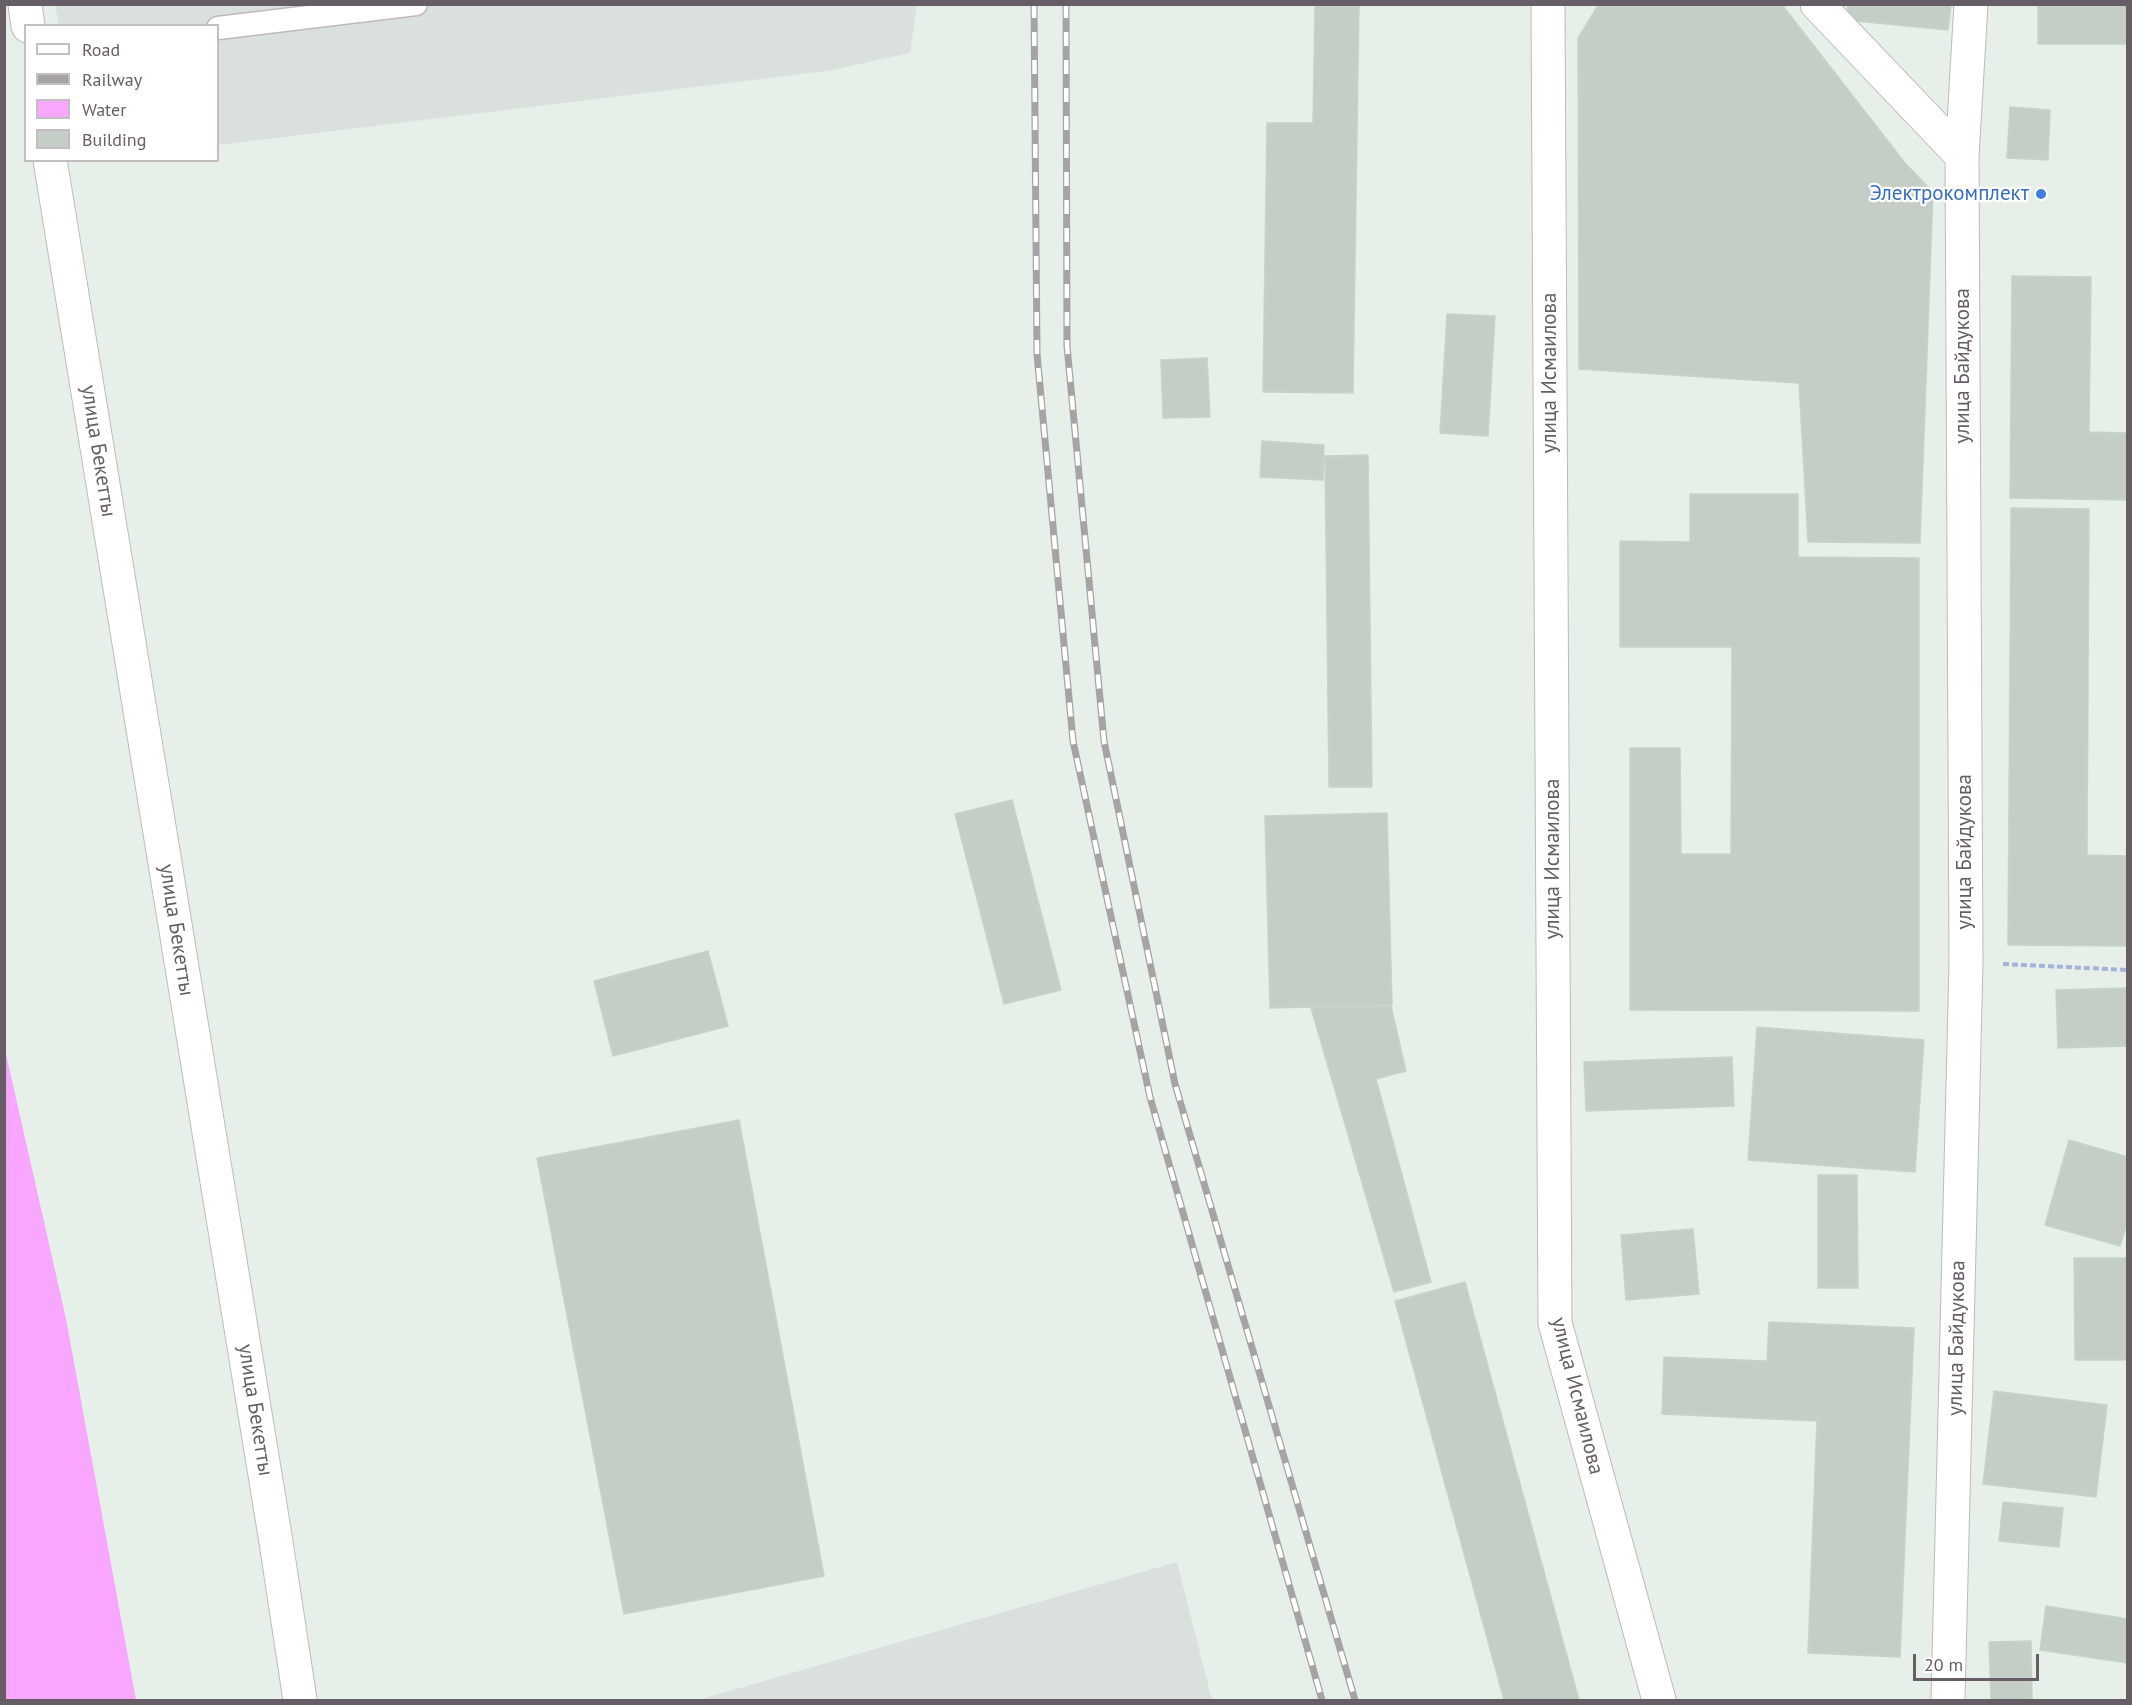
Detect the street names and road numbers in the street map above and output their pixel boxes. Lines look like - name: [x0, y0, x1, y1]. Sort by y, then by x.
- street label: улица Байдукова: [1950, 288, 1976, 444]
- street label: улица Исмаилова: [1537, 293, 1563, 453]
- street label: улица Бекетты: [75, 383, 121, 519]
- street label: улица Байдукова: [1952, 774, 1978, 930]
- street label: улица Исмаилова: [1540, 779, 1566, 939]
- street label: улица Бекетты: [153, 862, 199, 998]
- street label: улица Байдукова: [1943, 1260, 1971, 1416]
- street label: улица Исмаилова: [1545, 1315, 1609, 1477]
- street label: улица Бекетты: [232, 1342, 278, 1478]

